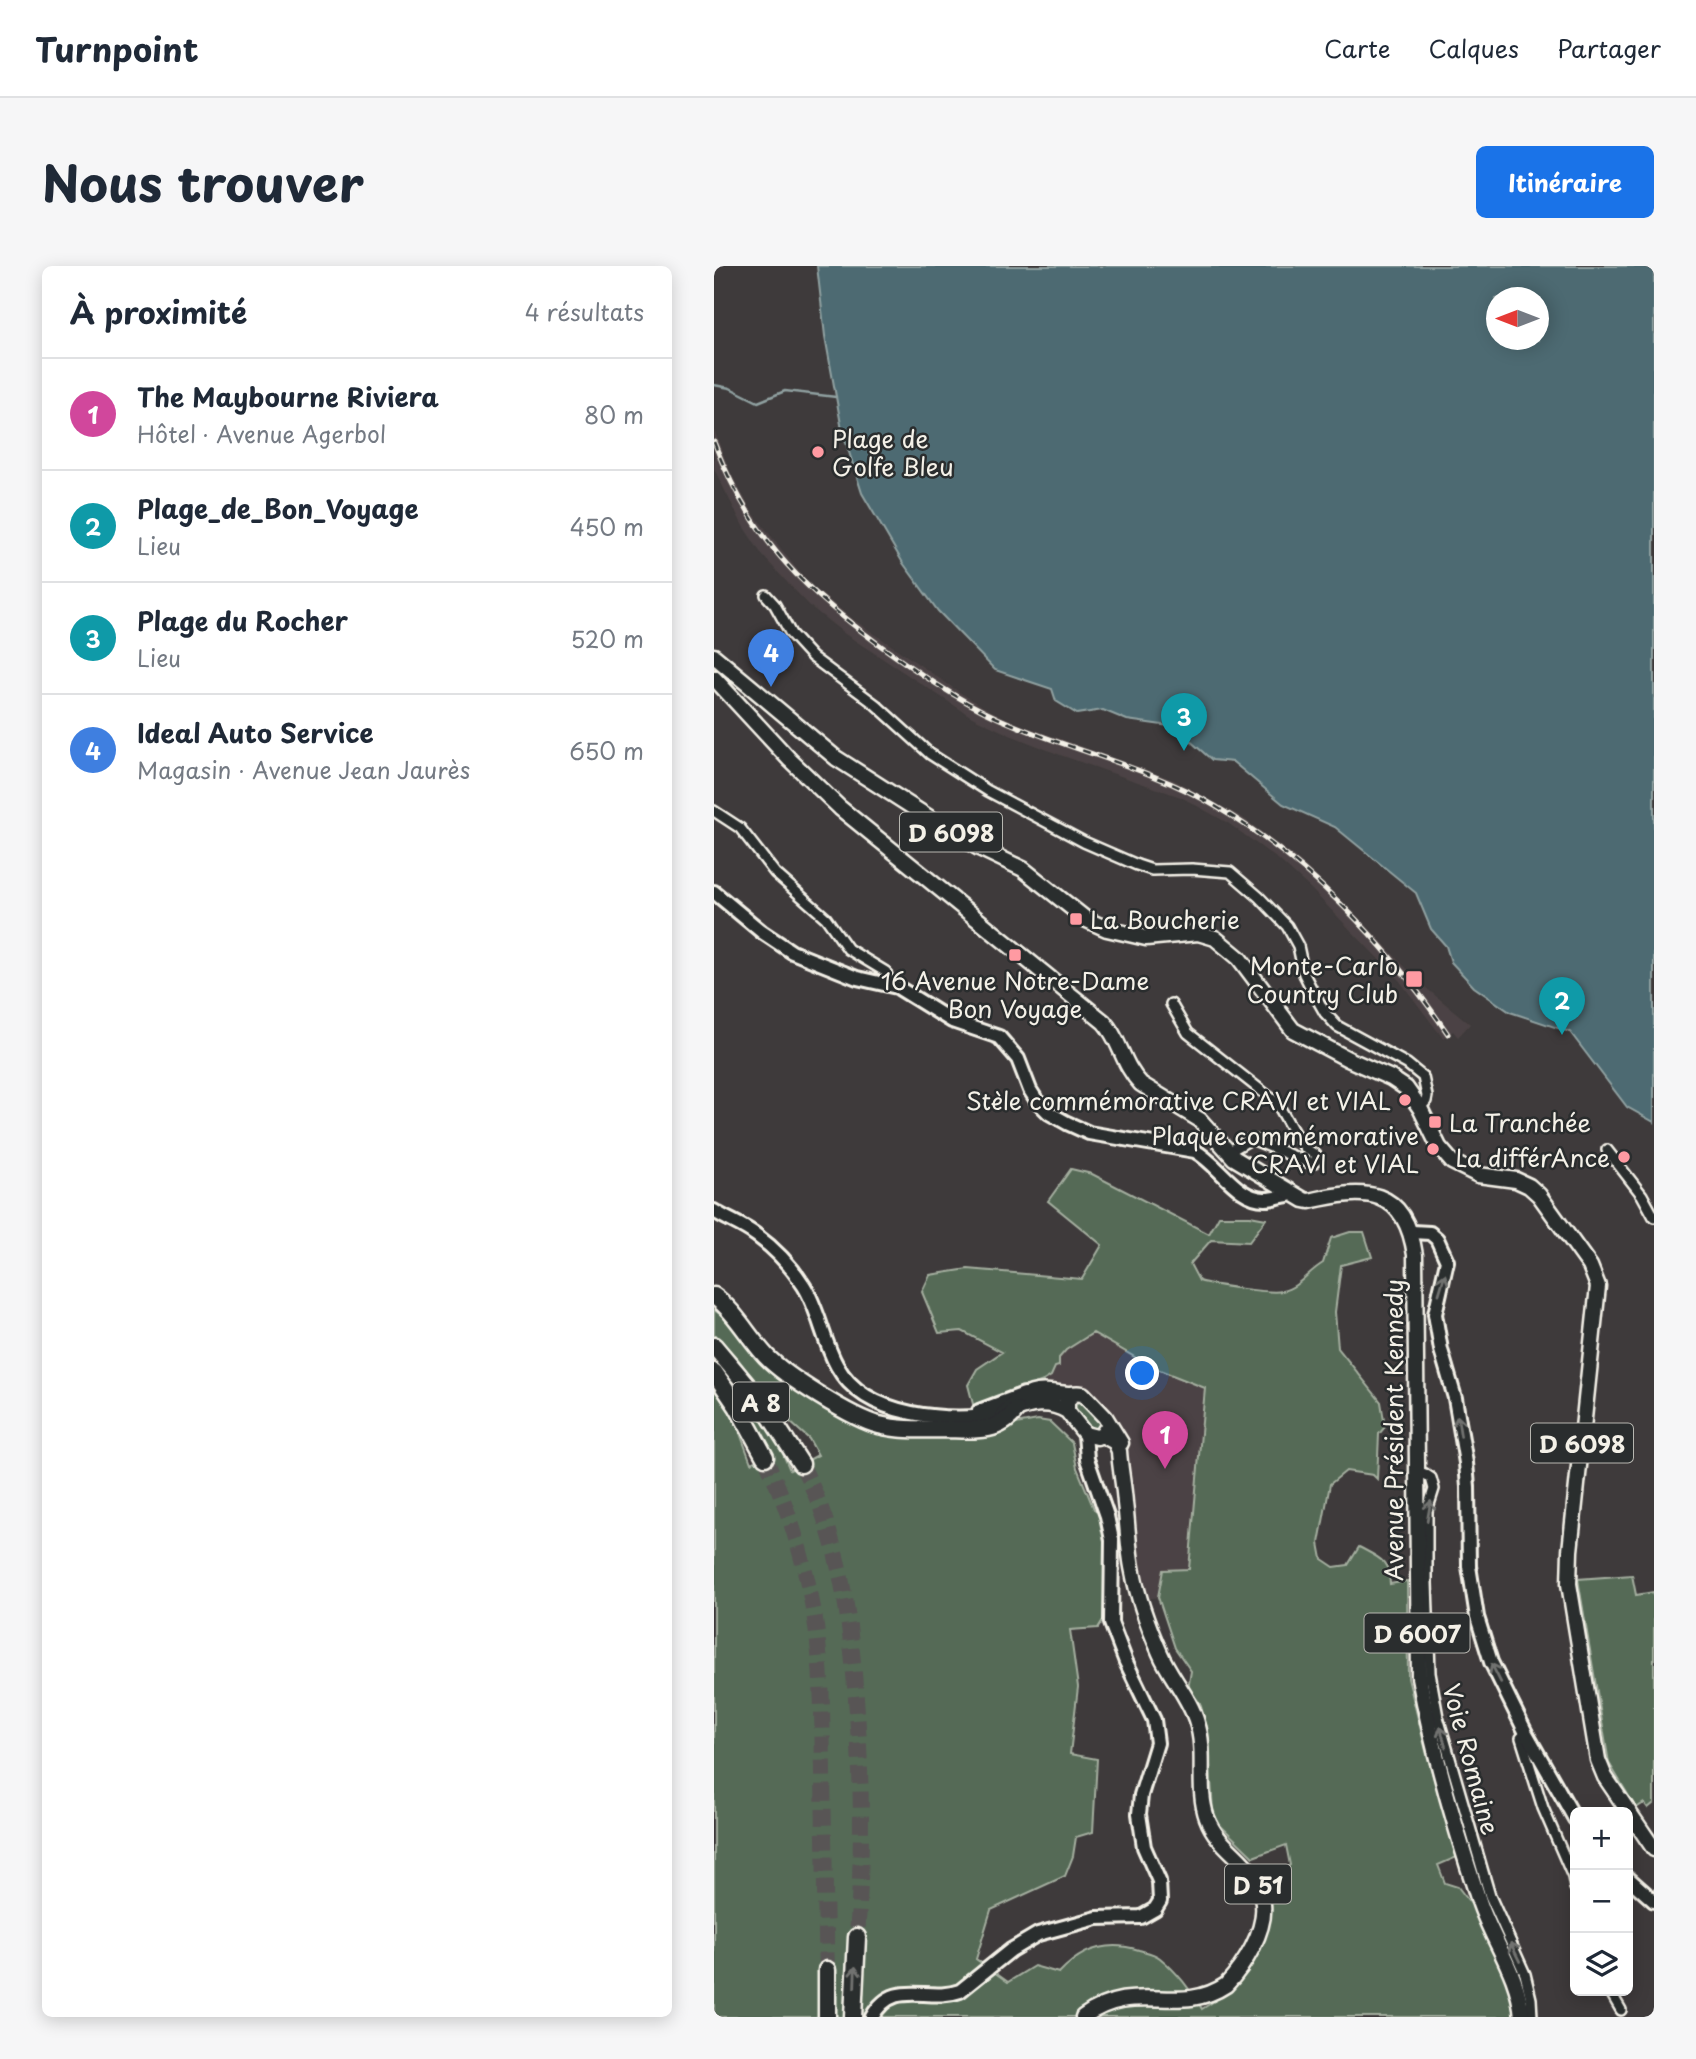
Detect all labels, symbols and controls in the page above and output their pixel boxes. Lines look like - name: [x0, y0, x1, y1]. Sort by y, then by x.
- text: Turnpoint: [35, 23, 199, 73]
- text: Carte: [1324, 30, 1390, 66]
- text: Calques: [1428, 30, 1519, 66]
- text: Partager: [1557, 30, 1661, 66]
- text: Nous trouver: [42, 145, 364, 219]
- button: Itinéraire: [1476, 146, 1654, 218]
- north arrow: [1486, 287, 1549, 350]
- text: À proximité: [70, 289, 247, 334]
- text: 4 résultats: [525, 294, 644, 329]
- text: The Maybourne Riviera: [137, 377, 439, 416]
- text: 1: [88, 397, 99, 432]
- text: 80 m: [584, 397, 644, 432]
- text: Hôtel · Avenue Agerbol: [137, 416, 386, 451]
- place label: Plage de Golfe Bleu: [832, 420, 954, 484]
- marker: Plage de Golfe Bleu: [810, 444, 826, 460]
- text: Plage_de_Bon_Voyage: [137, 489, 419, 528]
- text: 2: [85, 509, 101, 544]
- text: 450 m: [570, 509, 644, 544]
- text: Lieu: [137, 528, 181, 563]
- text: Plage du Rocher: [137, 601, 348, 640]
- text: 3: [85, 621, 101, 656]
- text: 520 m: [571, 621, 644, 656]
- pin: 4: [748, 629, 794, 687]
- text: Lieu: [137, 640, 181, 675]
- pin: 3: [1161, 693, 1207, 751]
- text: Ideal Auto Service: [137, 713, 374, 752]
- text: 4: [85, 733, 101, 768]
- text: 650 m: [569, 733, 644, 768]
- text: Magasin · Avenue Jean Jaurès: [137, 752, 470, 787]
- road number: D 6098: [900, 812, 1002, 852]
- place label: La Boucherie: [1090, 901, 1240, 937]
- marker: La Boucherie: [1068, 911, 1084, 927]
- marker: 16 Avenue Notre-Dame Bon Voyage: [1007, 947, 1023, 963]
- place label: Monte-Carlo Country Club: [1246, 947, 1398, 1011]
- place label: 16 Avenue Notre-Dame Bon Voyage: [881, 962, 1149, 1026]
- marker: Monte-Carlo Country Club: [1404, 969, 1424, 989]
- pin: 2: [1539, 977, 1585, 1035]
- place label: Stèle commémorative CRAVI et VIAL: [966, 1082, 1391, 1118]
- marker: Stèle commémorative CRAVI et VIAL: [1397, 1092, 1413, 1108]
- place label: La Tranchée: [1449, 1104, 1591, 1140]
- marker: La Tranchée: [1427, 1114, 1443, 1130]
- place label: Plaque commémorative CRAVI et VIAL: [1152, 1117, 1419, 1181]
- place label: La différAnce: [1455, 1139, 1610, 1175]
- marker: Plaque commémorative CRAVI et VIAL: [1425, 1141, 1441, 1157]
- marker: La différAnce: [1616, 1149, 1632, 1165]
- one-way arrow: [1437, 1273, 1449, 1295]
- street label: Avenue Président Kennedy: [1375, 1279, 1411, 1581]
- your location: [1125, 1356, 1159, 1390]
- road number: A 8: [733, 1382, 789, 1422]
- pin: 1: [1142, 1411, 1188, 1469]
- one-way arrow: [1452, 1415, 1465, 1437]
- road number: D 6098: [1531, 1424, 1633, 1462]
- one-way arrow: [1423, 1500, 1436, 1523]
- road number: D 6007: [1364, 1614, 1470, 1652]
- one-way arrow: [1489, 1663, 1503, 1684]
- street label: Voie Romaine: [1435, 1679, 1509, 1839]
- one-way arrow: [1436, 1726, 1449, 1748]
- map controls: [1570, 1807, 1633, 1996]
- button: +: [1570, 1807, 1633, 1870]
- road number: D 51: [1225, 1864, 1291, 1904]
- button: −: [1570, 1870, 1633, 1933]
- button: layers: [1570, 1933, 1633, 1996]
- one-way arrow: [1508, 1942, 1521, 1963]
- one-way arrow: [848, 1966, 861, 1989]

